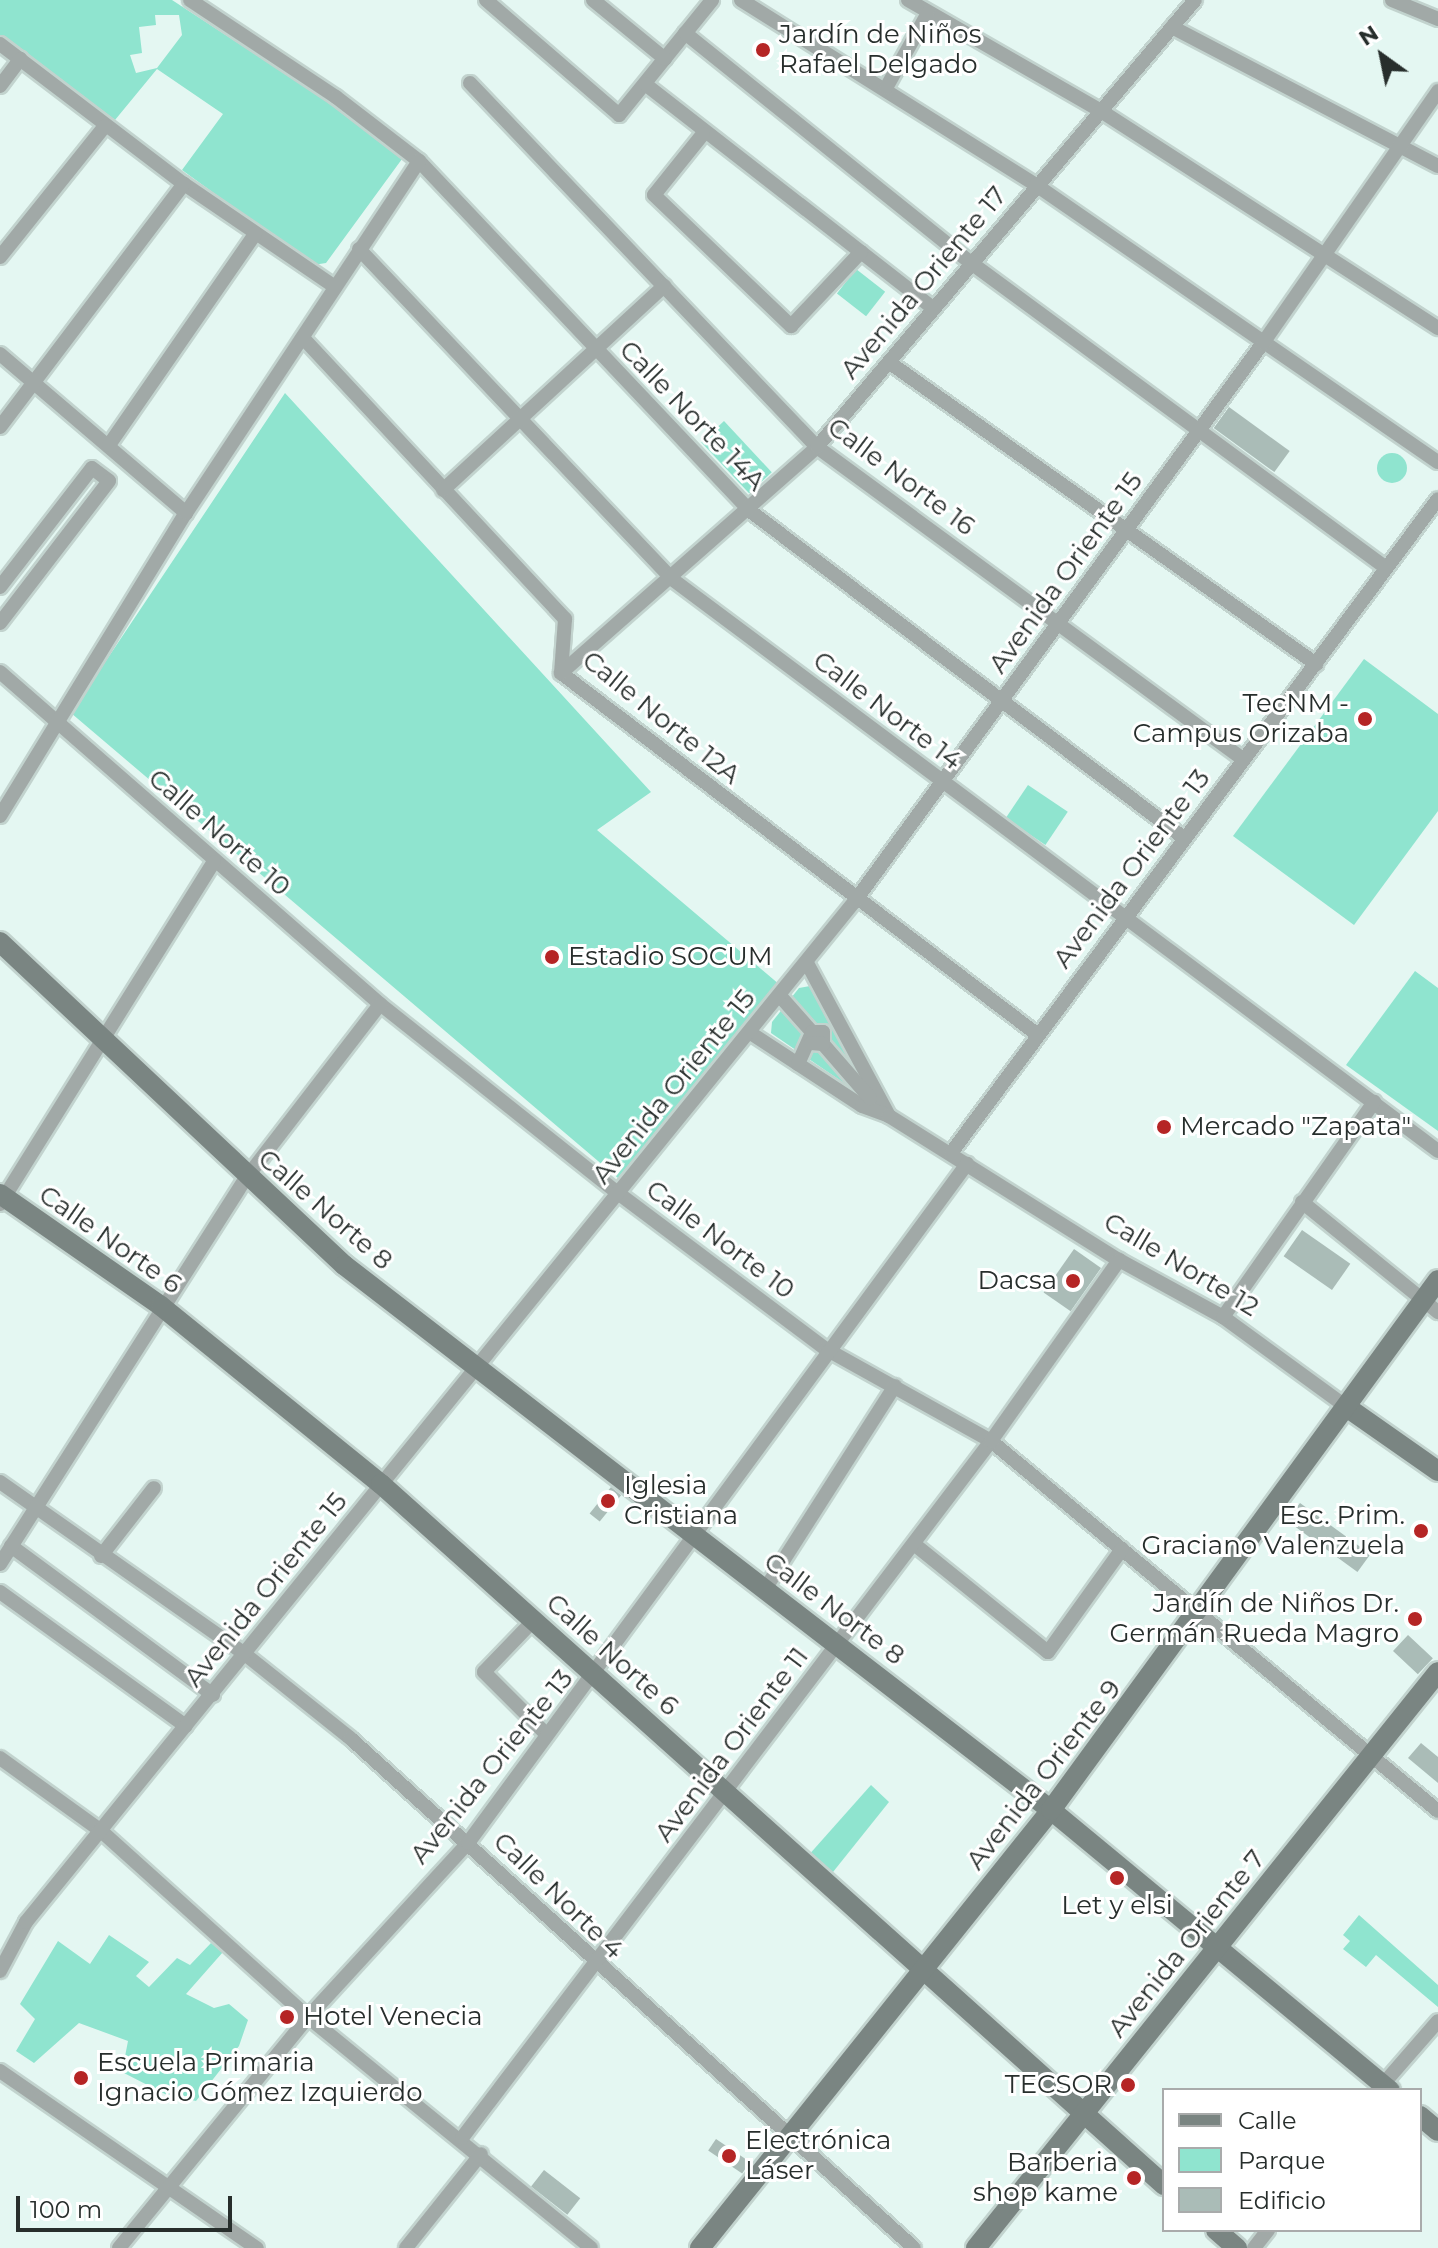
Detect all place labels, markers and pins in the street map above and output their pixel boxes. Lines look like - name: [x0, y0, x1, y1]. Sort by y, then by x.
- place label: Jardín de Niños Rafael Delgado: [779, 19, 981, 80]
- marker: Jardín de Niños Rafael Delgado: [754, 41, 772, 59]
- place label: TecNM - Campus Orizaba: [1133, 688, 1349, 750]
- marker: TecNM - Campus Orizaba: [1356, 710, 1374, 728]
- place label: Estadio SOCUM: [568, 941, 773, 973]
- marker: Estadio SOCUM: [543, 948, 561, 966]
- place label: Mercado "Zapata": [1180, 1111, 1411, 1143]
- marker: Mercado "Zapata": [1155, 1118, 1173, 1136]
- place label: Dacsa: [978, 1265, 1057, 1297]
- marker: Dacsa: [1064, 1272, 1082, 1290]
- place label: Iglesia Cristiana: [624, 1470, 738, 1532]
- marker: Iglesia Cristiana: [599, 1492, 617, 1510]
- place label: Esc. Prim. Graciano Valenzuela: [1142, 1500, 1405, 1562]
- marker: Esc. Prim. Graciano Valenzuela: [1412, 1522, 1430, 1540]
- place label: Jardín de Niños Dr. Germán Rueda Magro: [1110, 1588, 1399, 1650]
- marker: Jardín de Niños Dr. Germán Rueda Magro: [1406, 1610, 1424, 1628]
- marker: Let y elsi: [1108, 1869, 1126, 1887]
- place label: Let y elsi: [1061, 1890, 1173, 1922]
- place label: Hotel Venecia: [303, 2001, 482, 2033]
- marker: Hotel Venecia: [278, 2008, 296, 2026]
- place label: Escuela Primaria Ignacio Gómez Izquierdo: [97, 2047, 423, 2108]
- marker: Escuela Primaria Ignacio Gómez Izquierdo: [72, 2069, 90, 2087]
- place label: TECSOR: [1005, 2069, 1112, 2101]
- marker: TECSOR: [1119, 2076, 1137, 2094]
- place label: Electrónica Láser: [745, 2125, 891, 2186]
- marker: Electrónica Láser: [720, 2147, 738, 2165]
- place label: Barberia shop kame: [973, 2147, 1118, 2208]
- marker: Barberia shop kame: [1125, 2169, 1143, 2187]

